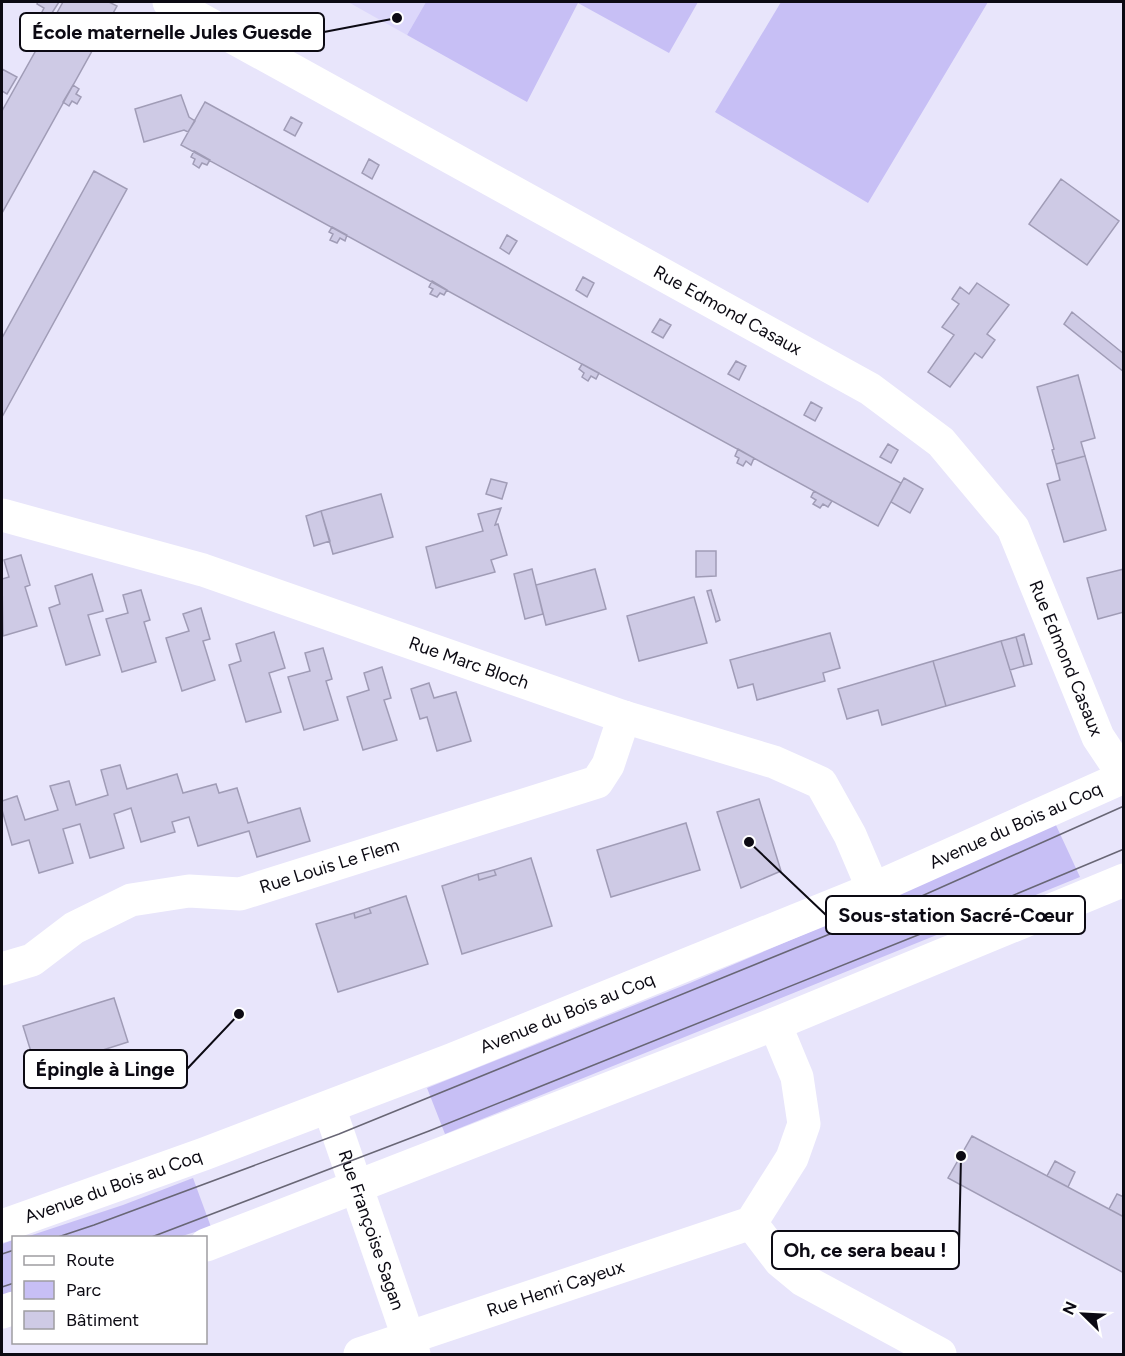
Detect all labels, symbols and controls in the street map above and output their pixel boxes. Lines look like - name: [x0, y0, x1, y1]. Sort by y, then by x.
- callout: École maternelle Jules Guesde: [20, 13, 324, 51]
- text: École maternelle Jules Guesde: [32, 20, 312, 44]
- street label: Rue Edmond Casaux: [650, 261, 806, 360]
- street label: Rue Edmond Casaux: [1024, 577, 1108, 740]
- street label: Rue Marc Bloch: [406, 632, 532, 694]
- street label: Avenue du Bois au Coq: [926, 777, 1105, 873]
- street label: Rue Louis Le Flem: [257, 834, 402, 898]
- callout: Sous-station Sacré-Cœur: [826, 896, 1085, 934]
- text: Sous-station Sacré-Cœur: [838, 903, 1074, 927]
- street label: Avenue du Bois au Coq: [477, 968, 658, 1058]
- callout: Épingle à Linge: [24, 1050, 187, 1088]
- text: Épingle à Linge: [36, 1057, 174, 1081]
- street label: Avenue du Bois au Coq: [22, 1145, 205, 1228]
- street label: Rue Françoise Sagan: [334, 1147, 409, 1313]
- callout: Oh, ce sera beau !: [772, 1231, 959, 1269]
- legend: [12, 1236, 207, 1344]
- text: Oh, ce sera beau !: [783, 1238, 947, 1262]
- text: Route: [66, 1249, 115, 1271]
- street label: Rue Henri Cayeux: [484, 1255, 627, 1322]
- text: Parc: [66, 1279, 102, 1301]
- north arrow: [1053, 1284, 1113, 1344]
- text: N: [1059, 1299, 1081, 1318]
- text: Bâtiment: [66, 1309, 139, 1331]

